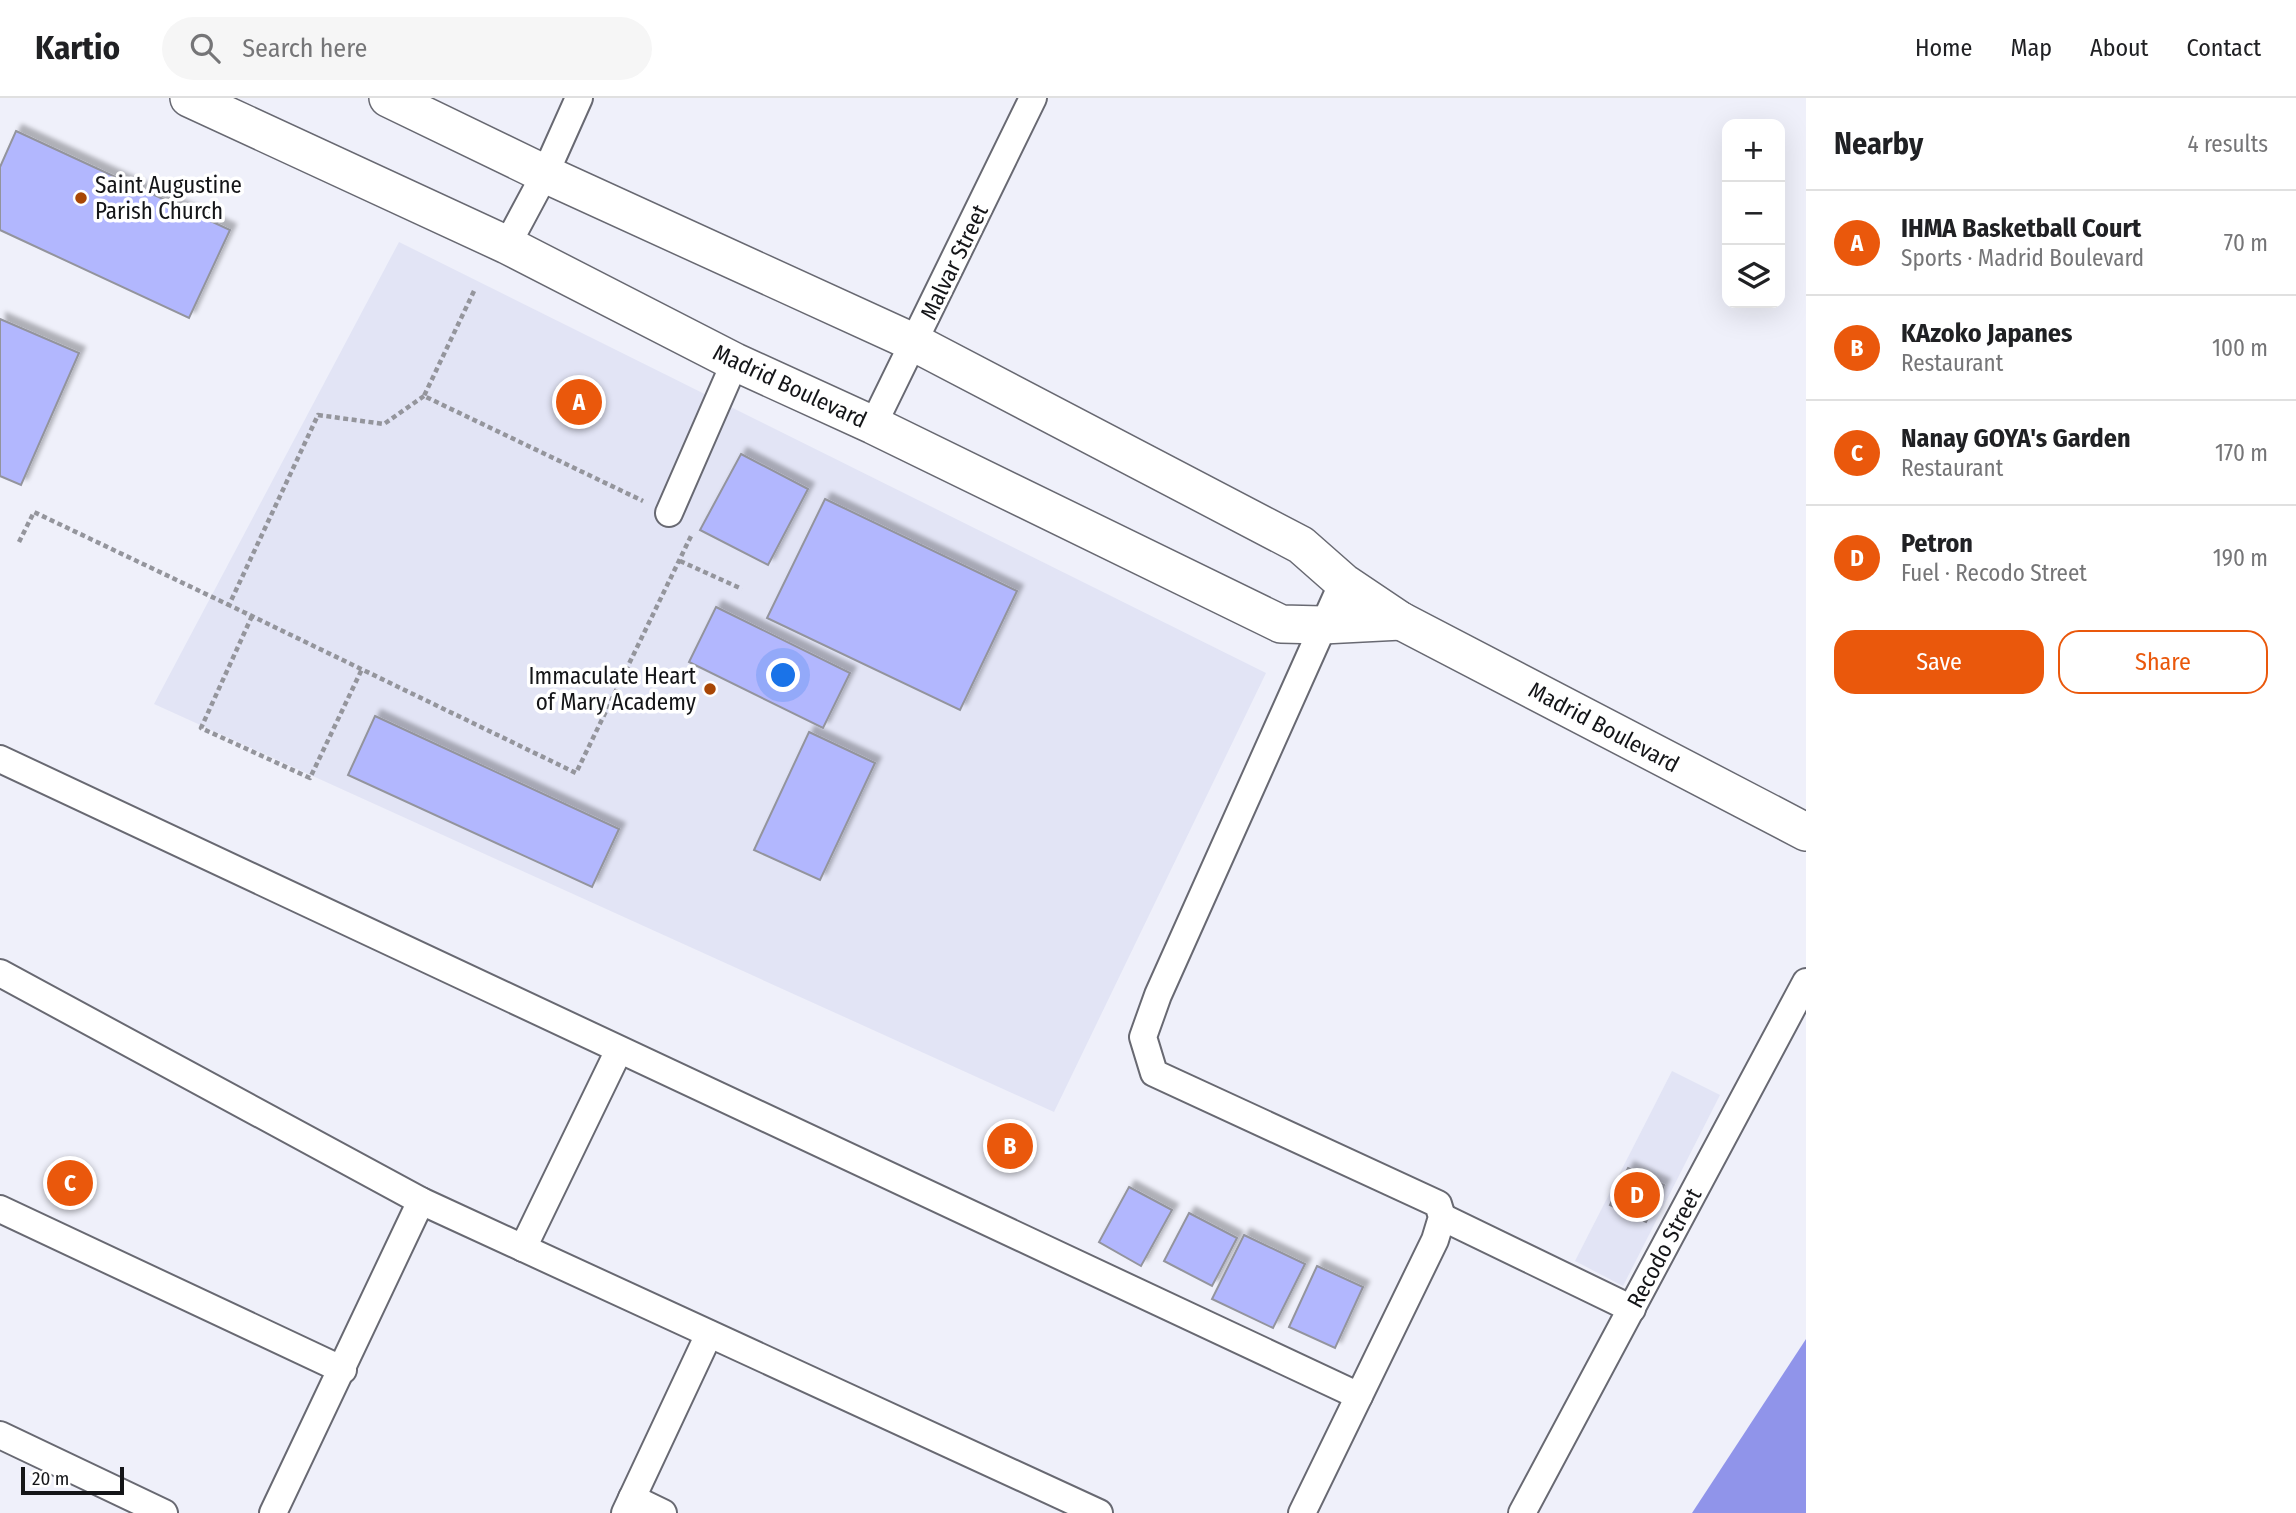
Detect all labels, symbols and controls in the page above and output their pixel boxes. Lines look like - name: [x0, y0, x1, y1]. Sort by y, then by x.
- search box: [162, 17, 652, 80]
- text: Kartio: [35, 28, 120, 68]
- icon: search: [186, 29, 224, 67]
- text: Search here: [242, 33, 367, 64]
- text: Home: [1915, 34, 1972, 62]
- text: Map: [2010, 34, 2052, 62]
- text: About: [2090, 34, 2148, 62]
- text: Contact: [2186, 34, 2261, 62]
- map controls: [1722, 119, 1785, 308]
- button: +: [1722, 119, 1785, 182]
- text: Nearby: [1834, 126, 1923, 162]
- text: 4 results: [2187, 130, 2268, 158]
- place label: Saint Augustine Parish Church: [95, 171, 242, 225]
- button: −: [1722, 182, 1785, 245]
- marker: Saint Augustine Parish Church: [73, 190, 89, 206]
- street label: Malvar Street: [914, 200, 994, 324]
- text: IHMA Basketball Court: [1901, 213, 2141, 244]
- text: A: [1851, 229, 1863, 257]
- text: 70 m: [2224, 229, 2268, 257]
- text: Sports · Madrid Boulevard: [1901, 244, 2144, 272]
- button: layers: [1722, 245, 1785, 308]
- text: KAzoko Japanes: [1901, 318, 2072, 349]
- text: B: [1851, 334, 1863, 362]
- text: 100 m: [2212, 334, 2268, 362]
- street label: Madrid Boulevard: [709, 338, 871, 434]
- text: Restaurant: [1901, 349, 2003, 377]
- pin: A: [556, 376, 602, 428]
- text: Nanay GOYA's Garden: [1901, 423, 2131, 454]
- text: C: [1851, 439, 1863, 467]
- text: 170 m: [2215, 439, 2268, 467]
- text: Restaurant: [1901, 454, 2003, 482]
- text: Petron: [1901, 528, 1973, 559]
- text: D: [1850, 544, 1864, 572]
- text: 190 m: [2213, 544, 2268, 572]
- text: Fuel · Recodo Street: [1901, 559, 2087, 587]
- button: Save: [1834, 630, 2044, 694]
- button: Share: [2058, 630, 2268, 694]
- your location: [766, 658, 800, 692]
- place label: Immaculate Heart of Mary Academy: [529, 662, 697, 716]
- street label: Madrid Boulevard: [1524, 676, 1684, 778]
- marker: Immaculate Heart of Mary Academy: [702, 681, 718, 697]
- pin: B: [987, 1120, 1033, 1172]
- pin: C: [47, 1157, 93, 1209]
- pin: D: [1614, 1169, 1660, 1221]
- street label: Recodo Street: [1621, 1183, 1707, 1313]
- scale bar: [21, 1464, 124, 1496]
- text: 20 m: [32, 1467, 69, 1490]

